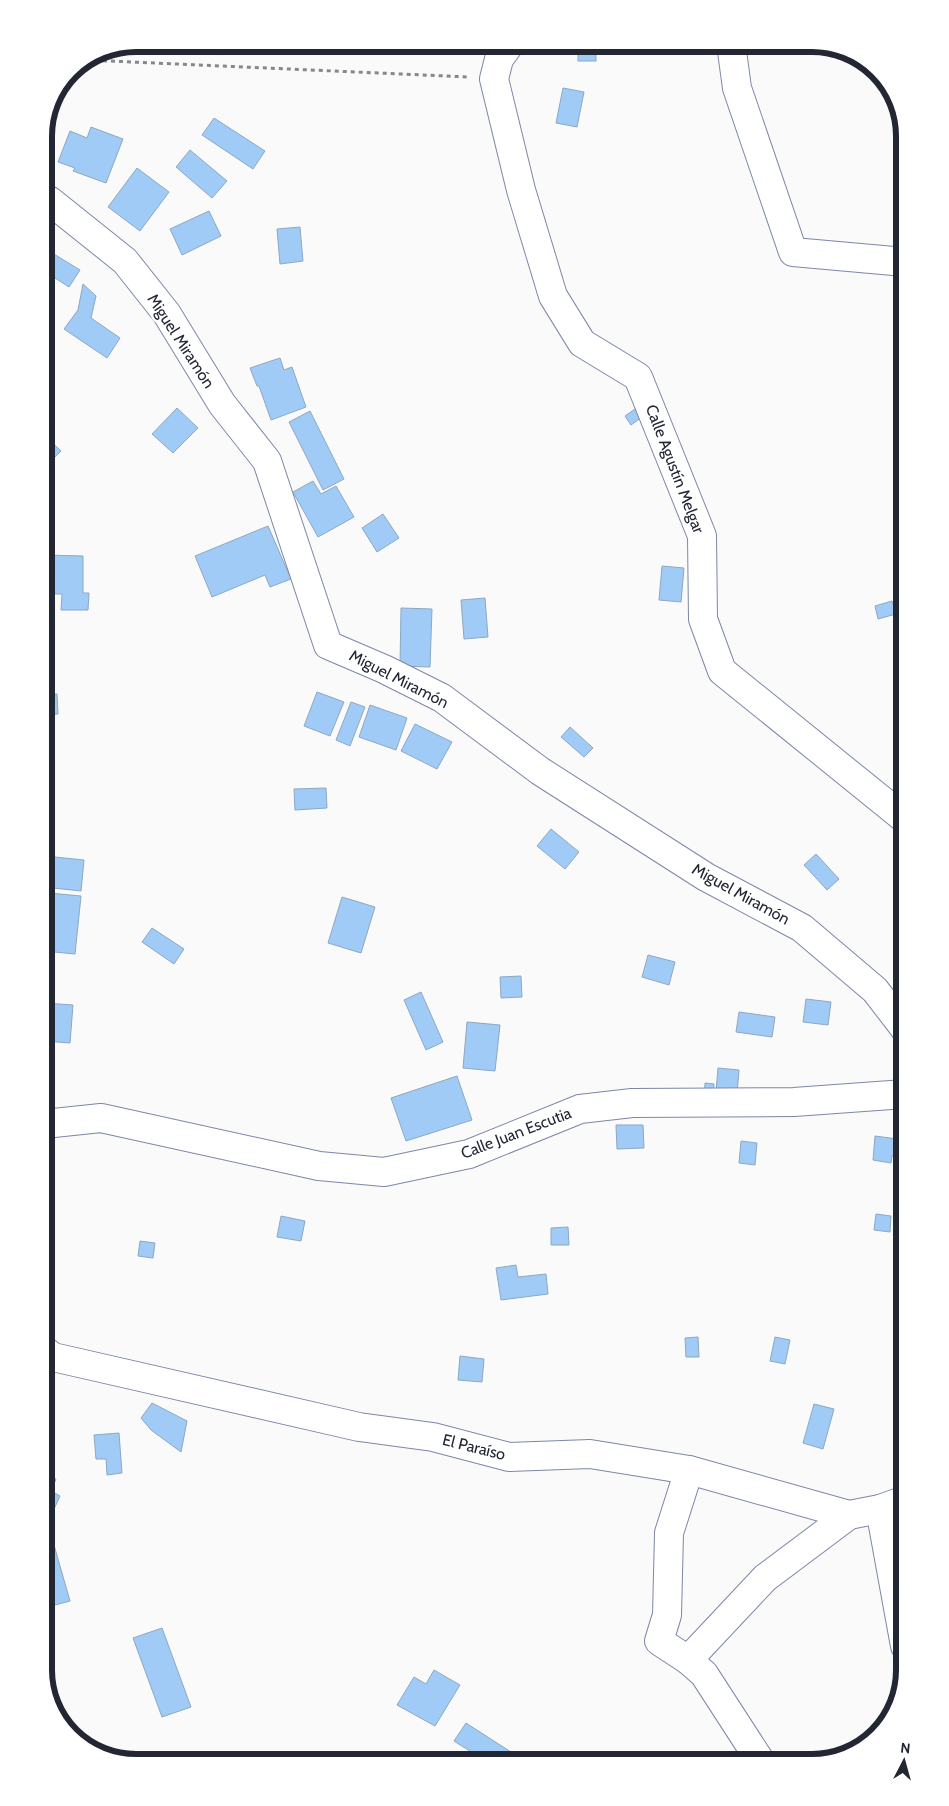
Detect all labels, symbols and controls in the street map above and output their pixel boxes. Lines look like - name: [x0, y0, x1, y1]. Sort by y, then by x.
- street label: Miguel Miramón: [143, 290, 219, 392]
- street label: Calle Agustín Melgar: [642, 402, 709, 537]
- street label: Miguel Miramón: [346, 646, 452, 712]
- street label: Miguel Miramón: [689, 859, 793, 929]
- street label: Calle Juan Escutia: [458, 1103, 574, 1163]
- street label: El Paraíso: [441, 1430, 508, 1464]
- north arrow: [879, 1736, 929, 1786]
- text: N: [899, 1739, 911, 1758]

